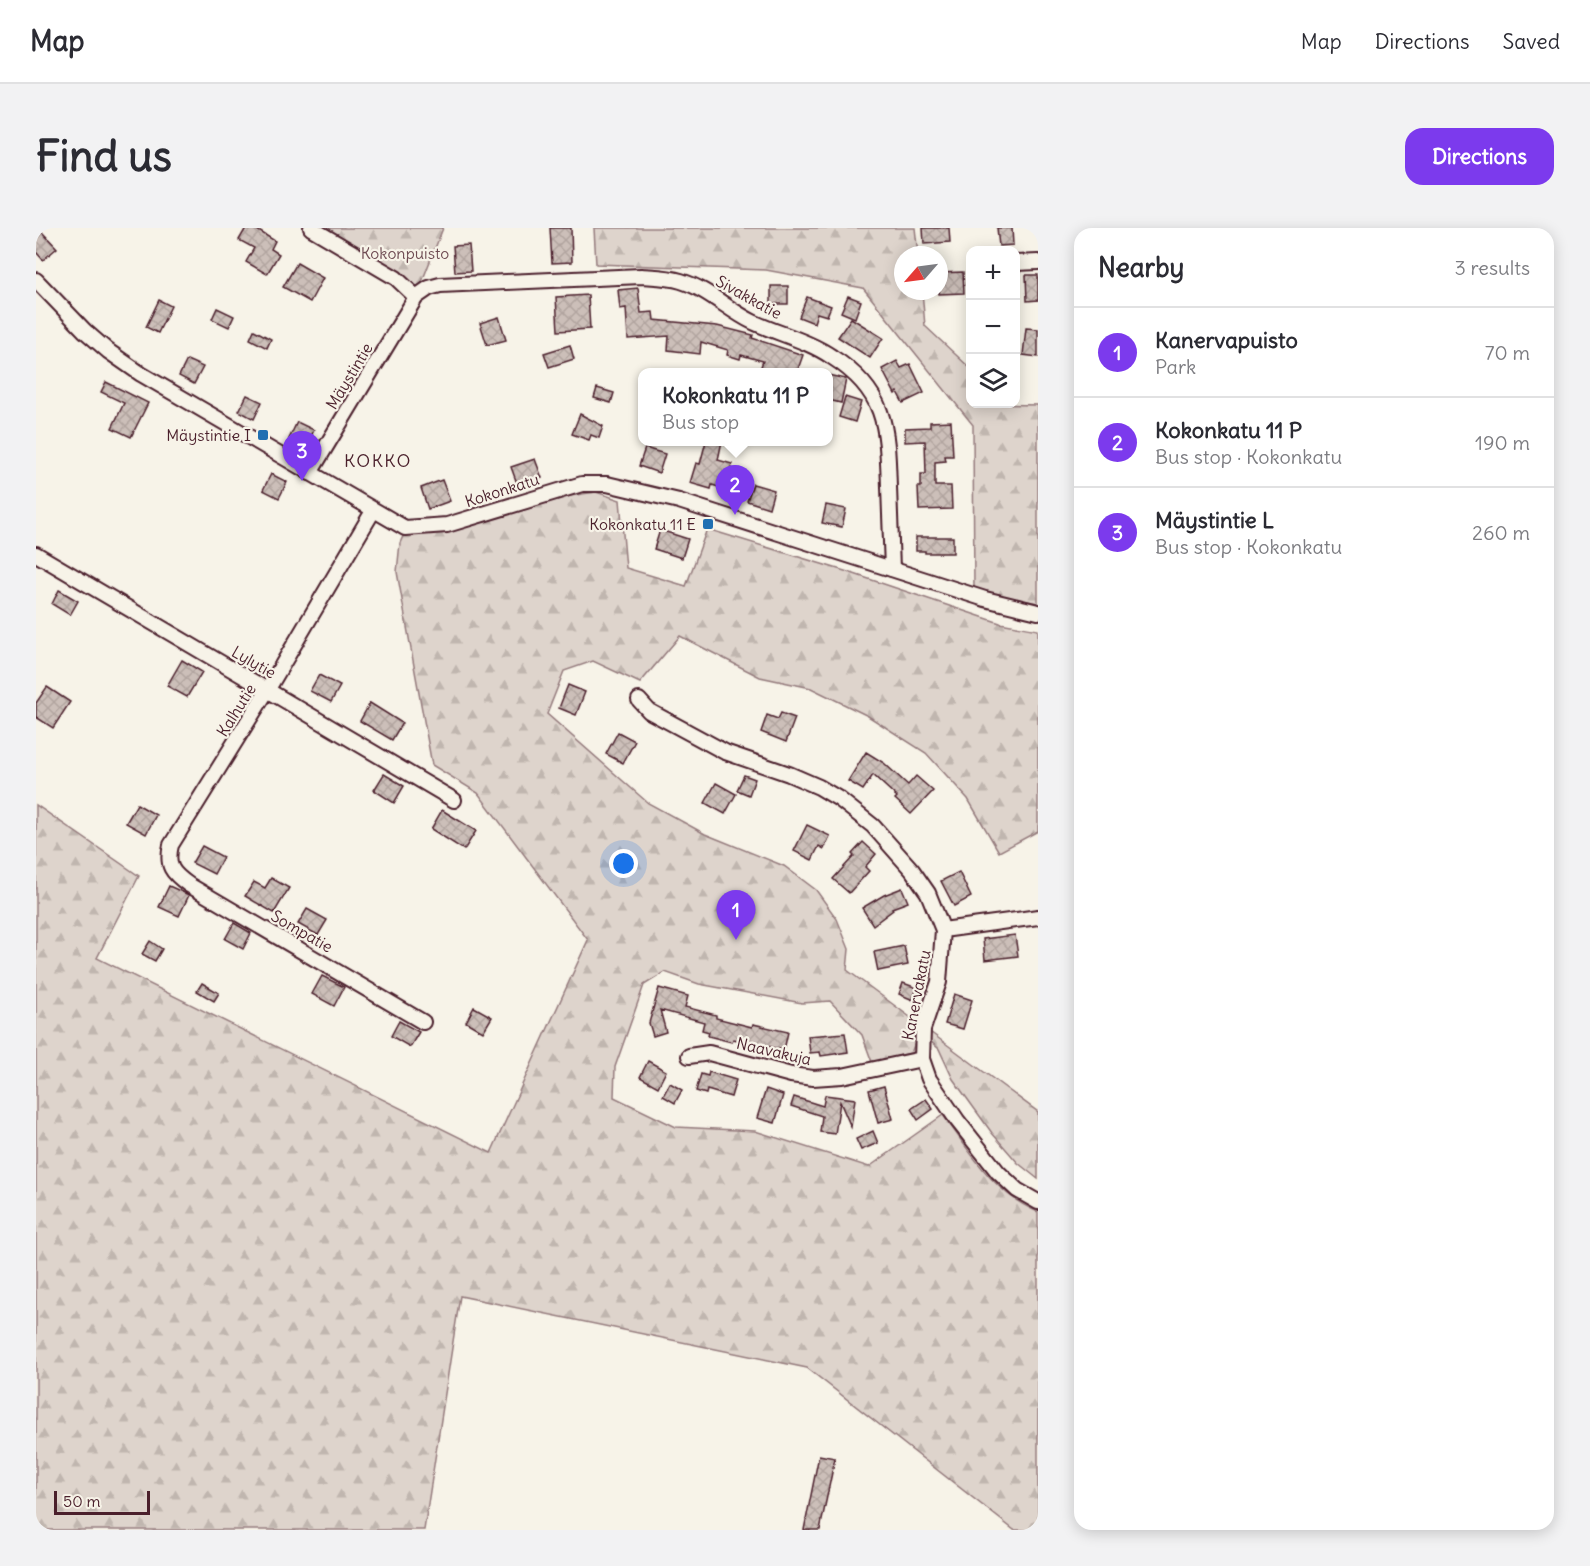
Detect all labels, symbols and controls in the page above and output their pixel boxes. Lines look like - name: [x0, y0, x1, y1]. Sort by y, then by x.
- text: Map: [30, 23, 84, 59]
- text: Map: [1301, 28, 1342, 55]
- text: Directions: [1375, 28, 1469, 55]
- text: Saved: [1502, 28, 1560, 55]
- button: Directions: [1405, 128, 1554, 185]
- text: Find us: [36, 130, 172, 182]
- park label: Kokonpuisto: [361, 243, 449, 263]
- north arrow: [894, 246, 948, 300]
- map controls: [966, 246, 1020, 408]
- button: +: [966, 246, 1020, 300]
- text: Nearby: [1098, 251, 1184, 284]
- text: 3 results: [1454, 255, 1530, 280]
- street label: Sivakkatie: [713, 271, 785, 323]
- button: −: [966, 300, 1020, 354]
- text: Kanervapuisto: [1155, 326, 1298, 354]
- street label: Mäystintie: [321, 339, 377, 413]
- text: 1: [1114, 340, 1121, 365]
- text: 70 m: [1485, 340, 1530, 365]
- button: layers: [966, 354, 1020, 408]
- text: Park: [1155, 354, 1196, 379]
- popup: [638, 368, 833, 446]
- text: Kokonkatu 11 P: [662, 381, 809, 409]
- text: Bus stop: [662, 409, 739, 434]
- text: Kokonkatu 11 P: [1155, 416, 1302, 444]
- place label: Mäystintie I: [166, 425, 251, 445]
- marker: Mäystintie I: [256, 428, 270, 442]
- text: 2: [1112, 430, 1123, 455]
- text: 190 m: [1475, 430, 1530, 455]
- pin: 3: [282, 432, 322, 481]
- text: Bus stop · Kokonkatu: [1155, 444, 1342, 469]
- district label: KOKKO: [344, 449, 412, 472]
- pin: 2: [716, 466, 754, 515]
- street label: Kokonkatu: [462, 469, 542, 511]
- text: Mäystintie L: [1155, 506, 1274, 534]
- place label: Kokonkatu 11 E: [589, 514, 696, 534]
- marker: Kokonkatu 11 E: [701, 517, 715, 531]
- text: 3: [1112, 520, 1123, 545]
- text: 260 m: [1472, 520, 1530, 545]
- text: Bus stop · Kokonkatu: [1155, 534, 1342, 559]
- street label: Lylytie: [228, 641, 280, 683]
- street label: Kalhutie: [212, 680, 260, 740]
- your location: [609, 849, 638, 878]
- pin: 1: [716, 890, 756, 940]
- street label: Sompatie: [268, 905, 336, 957]
- street label: Kanervakatu: [897, 948, 935, 1042]
- street label: Naavakuja: [735, 1033, 813, 1069]
- scale bar: [54, 1488, 150, 1516]
- text: 50 m: [63, 1491, 101, 1511]

